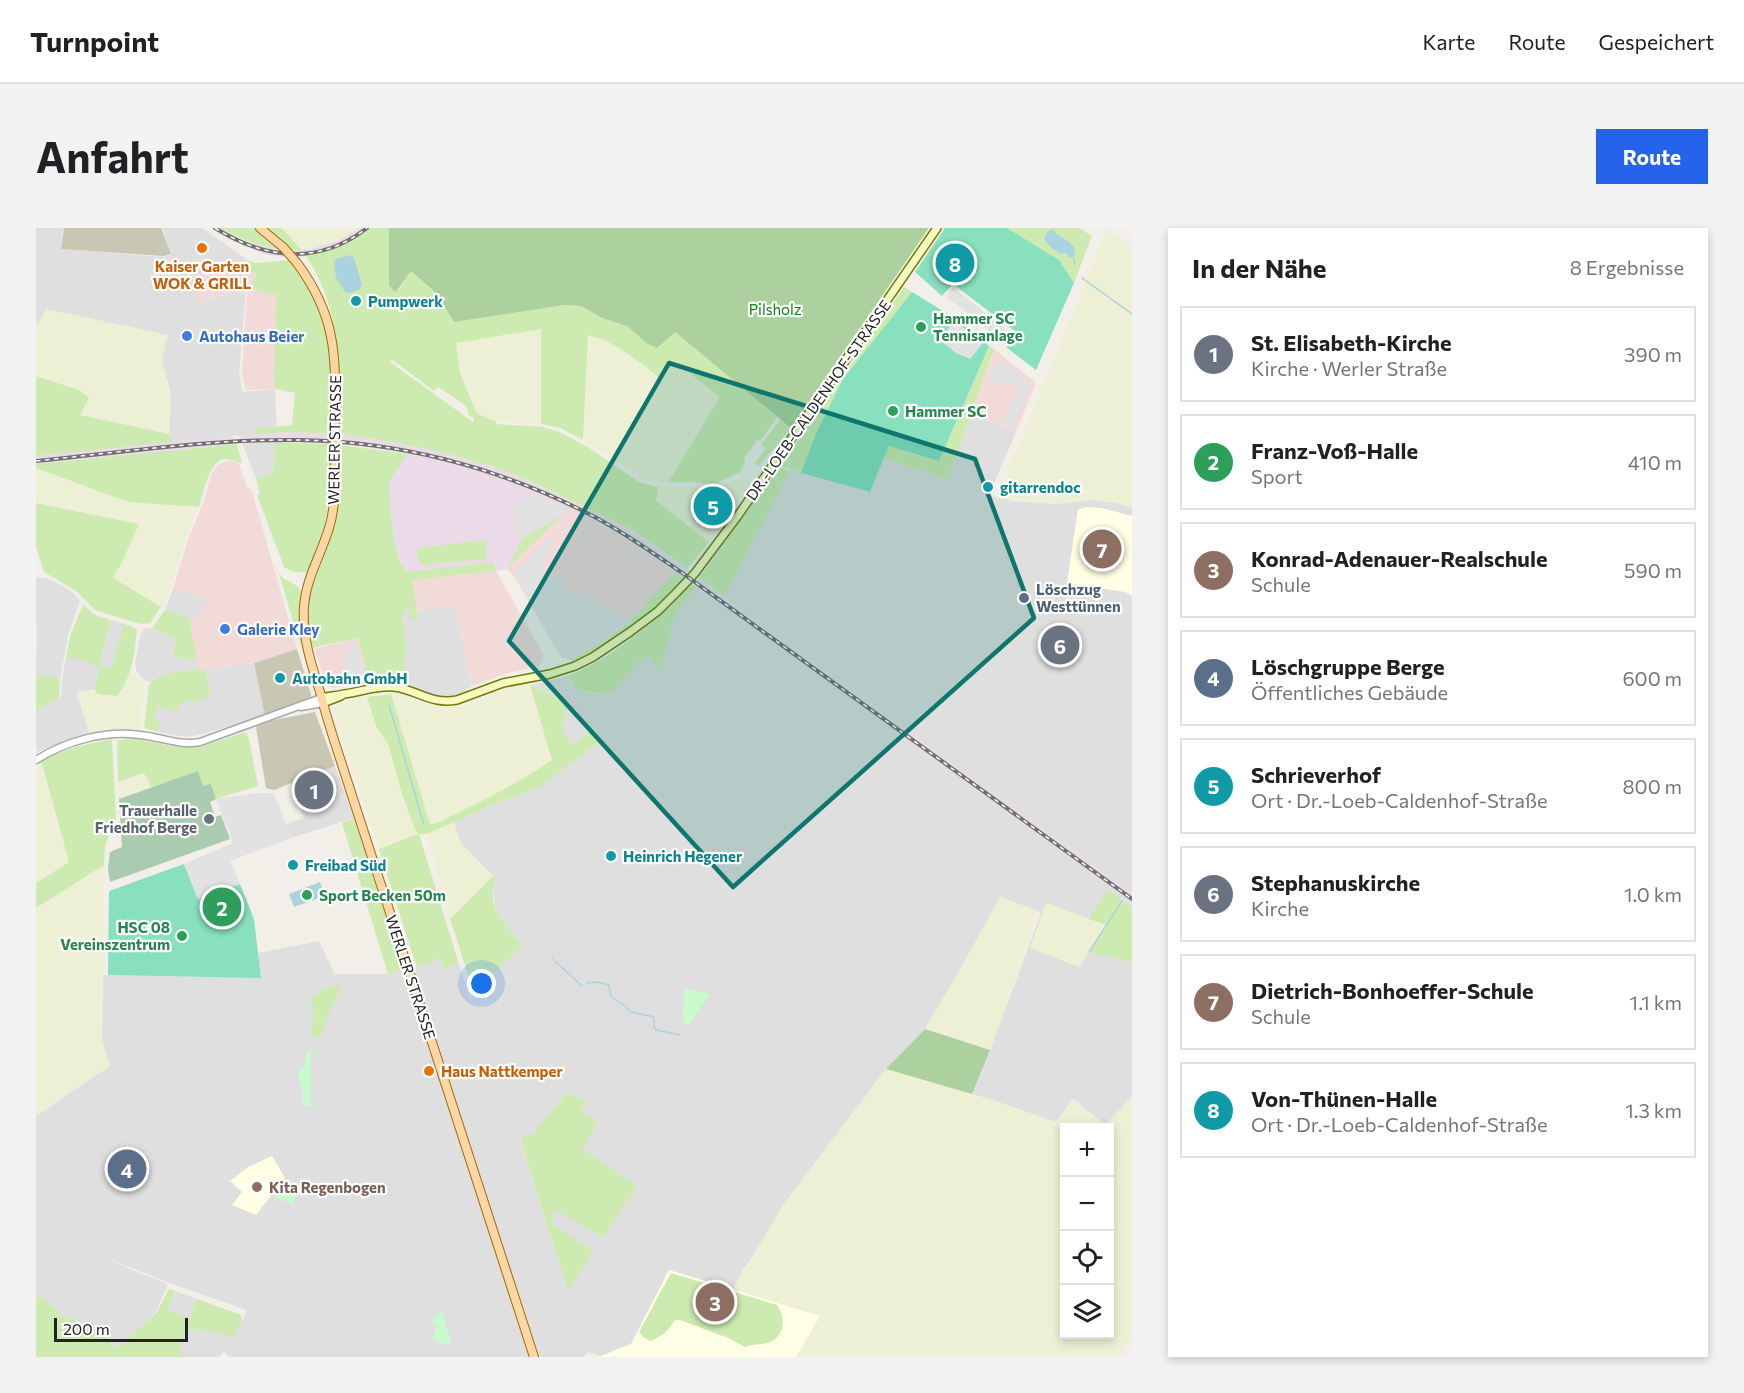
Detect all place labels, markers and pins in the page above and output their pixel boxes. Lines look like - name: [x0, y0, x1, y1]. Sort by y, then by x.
- pin: 8: [936, 240, 974, 285]
- marker: Kaiser Garten WOK & GRILL: [195, 241, 209, 255]
- place label: Kaiser Garten WOK & GRILL: [153, 257, 252, 292]
- place label: Pumpwerk: [368, 292, 443, 310]
- marker: Pumpwerk: [349, 294, 363, 308]
- place label: Hammer SC Tennisanlage: [933, 309, 1023, 344]
- marker: Hammer SC Tennisanlage: [914, 320, 928, 334]
- place label: Autohaus Beier: [199, 327, 305, 345]
- marker: Autohaus Beier: [180, 329, 194, 343]
- place label: Hammer SC: [905, 402, 987, 420]
- marker: Hammer SC: [886, 404, 900, 418]
- place label: gitarrendoc: [1000, 478, 1080, 496]
- marker: gitarrendoc: [981, 480, 995, 494]
- pin: 5: [694, 484, 732, 528]
- pin: 7: [1082, 526, 1122, 572]
- place label: Löschzug Westtünnen: [1036, 580, 1121, 615]
- marker: Löschzug Westtünnen: [1017, 591, 1031, 605]
- place label: Galerie Kley: [237, 620, 320, 638]
- marker: Galerie Kley: [218, 622, 232, 636]
- pin: 6: [1040, 622, 1080, 668]
- place label: Autobahn GmbH: [292, 669, 408, 687]
- marker: Autobahn GmbH: [273, 671, 287, 685]
- pin: 1: [294, 768, 334, 812]
- place label: Trauerhalle Friedhof Berge: [95, 801, 197, 836]
- marker: Trauerhalle Friedhof Berge: [202, 812, 216, 826]
- place label: Heinrich Hegener: [623, 847, 742, 865]
- marker: Heinrich Hegener: [604, 849, 618, 863]
- place label: Freibad Süd: [305, 856, 386, 874]
- marker: Freibad Süd: [286, 858, 300, 872]
- pin: 2: [202, 884, 242, 930]
- place label: Sport Becken 50m: [319, 886, 446, 904]
- marker: Sport Becken 50m: [300, 888, 314, 902]
- place label: HSC 08 Vereinszentrum: [60, 918, 170, 953]
- marker: HSC 08 Vereinszentrum: [175, 929, 189, 943]
- place label: Haus Nattkemper: [441, 1062, 563, 1080]
- marker: Haus Nattkemper: [422, 1064, 436, 1078]
- pin: 4: [108, 1146, 146, 1192]
- place label: Kita Regenbogen: [269, 1178, 386, 1196]
- marker: Kita Regenbogen: [250, 1180, 264, 1194]
- pin: 3: [696, 1280, 734, 1324]

